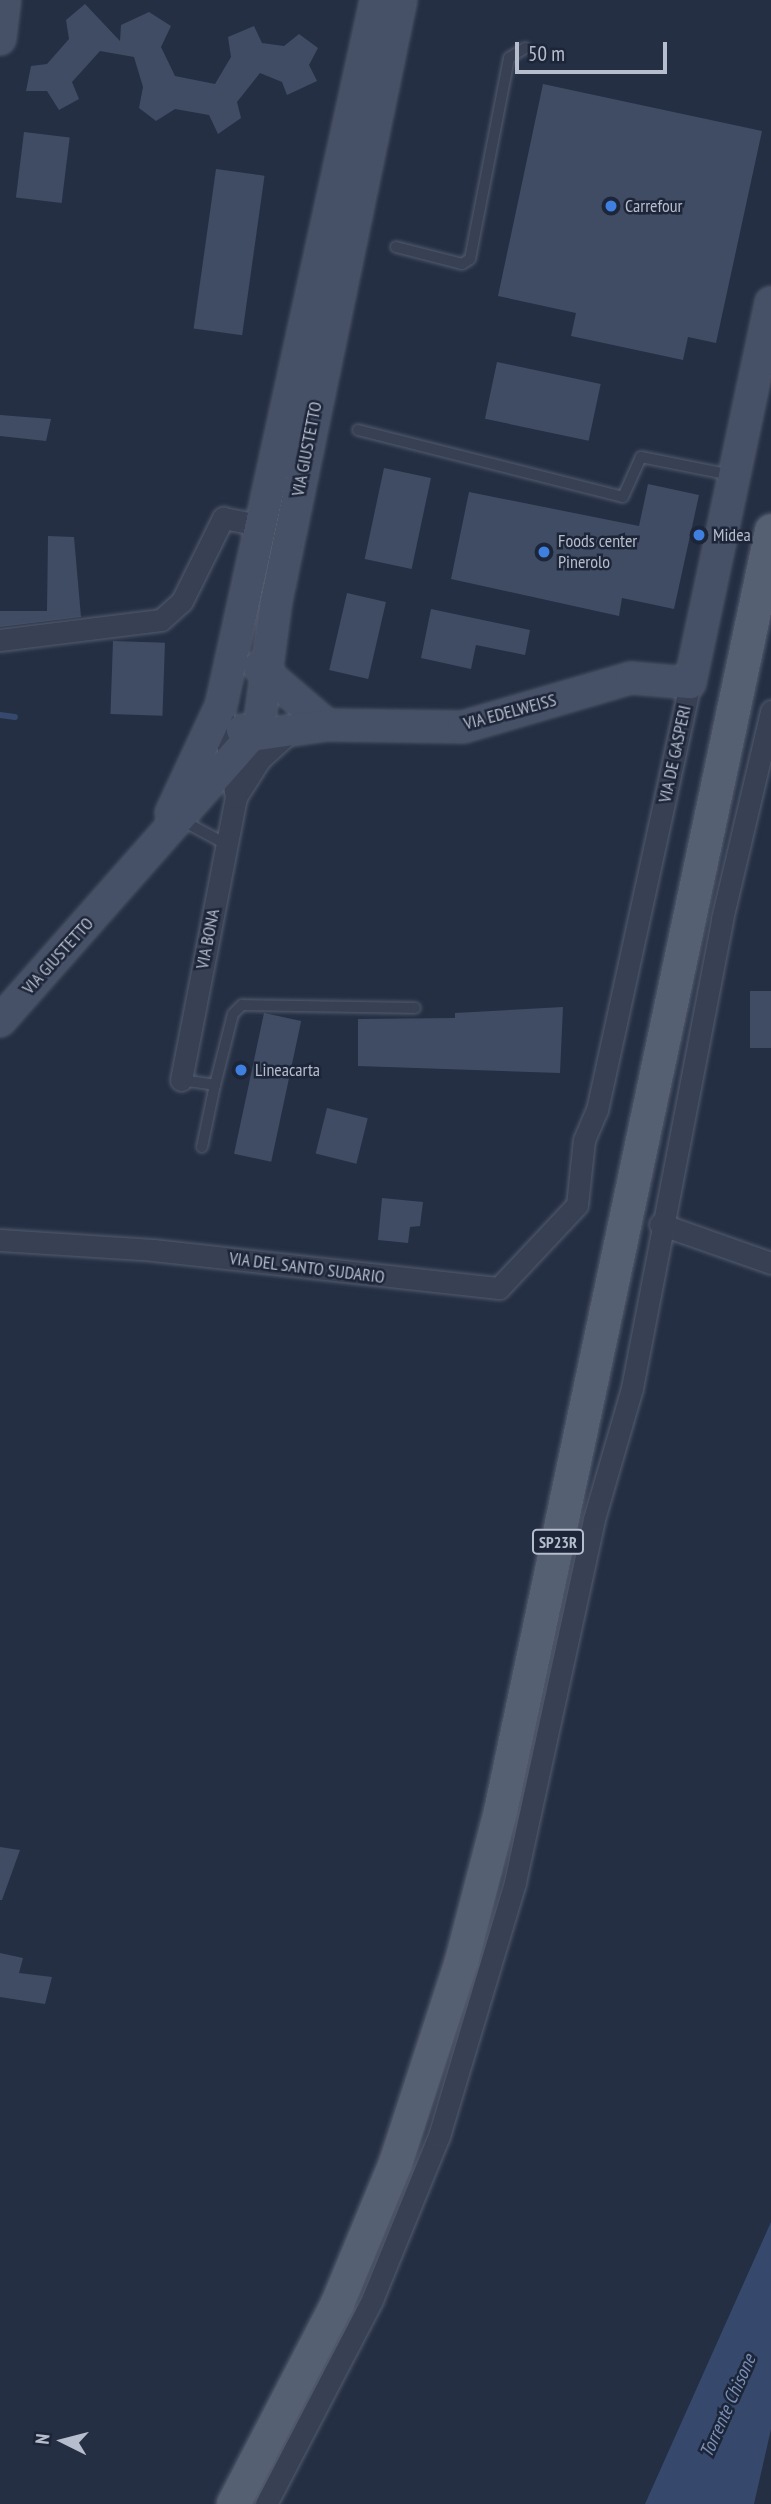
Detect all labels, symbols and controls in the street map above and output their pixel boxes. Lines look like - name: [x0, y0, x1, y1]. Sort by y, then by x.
- scale bar: [519, 28, 671, 72]
- text: 50 m: [528, 40, 565, 67]
- place label: Carrefour: [625, 195, 683, 217]
- marker: Carrefour: [603, 198, 619, 214]
- street label: VIA GIUSTETTO: [287, 400, 327, 498]
- place label: Midea: [713, 524, 751, 546]
- marker: Midea: [691, 527, 707, 543]
- place label: Foods center Pinerolo: [558, 531, 637, 574]
- marker: Foods center Pinerolo: [536, 544, 552, 560]
- street label: VIA EDELWEISS: [461, 689, 559, 735]
- street label: VIA DE GASPERI: [654, 703, 696, 805]
- street label: VIA BONA: [192, 907, 224, 971]
- street label: VIA GIUSTETTO: [18, 913, 98, 999]
- place label: Lineacarta: [255, 1059, 320, 1081]
- marker: Lineacarta: [233, 1062, 249, 1078]
- street label: VIA DEL SANTO SUDARIO: [227, 1248, 387, 1288]
- road number: SP23R: [532, 1530, 584, 1554]
- water label: Torrente Chisone: [695, 2351, 761, 2461]
- north arrow: [28, 2406, 98, 2476]
- text: N: [30, 2432, 55, 2445]

